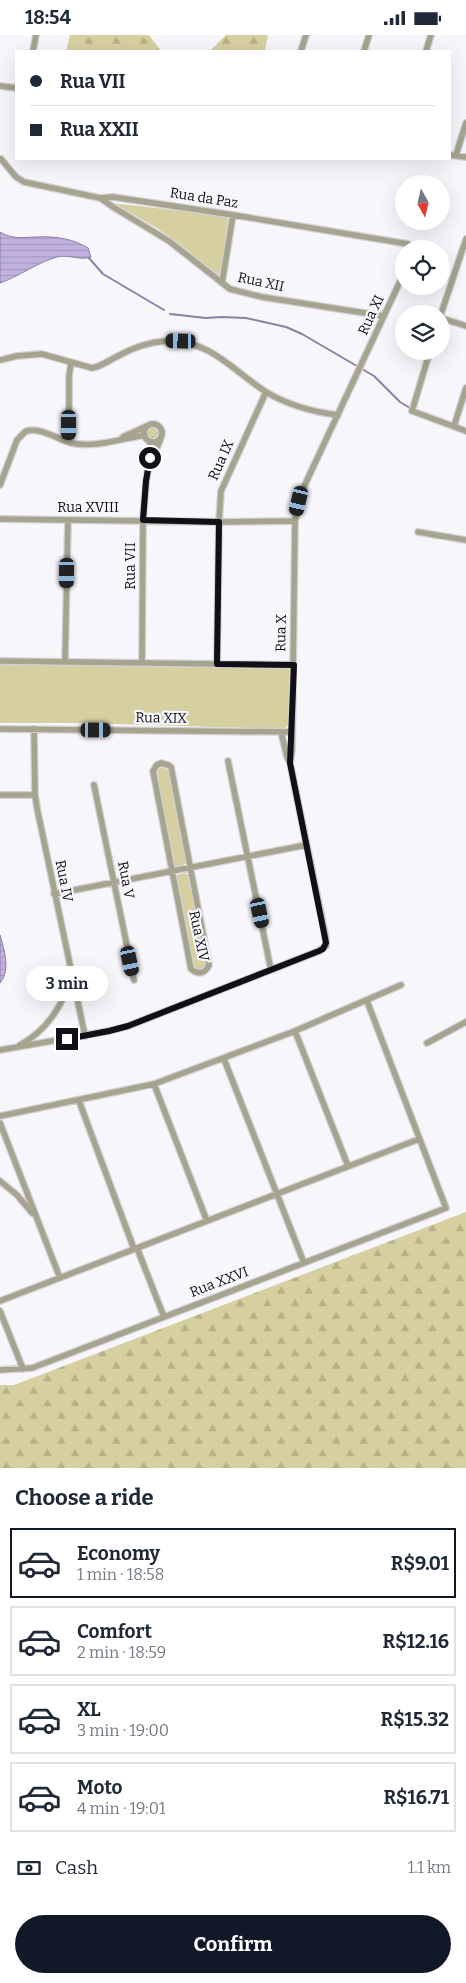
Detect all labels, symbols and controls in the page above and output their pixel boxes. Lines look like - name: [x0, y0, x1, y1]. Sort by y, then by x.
- text: 18:54: [25, 6, 71, 29]
- text: Rua VII: [60, 70, 125, 93]
- text: Rua XXII: [60, 118, 139, 141]
- north arrow: [395, 175, 450, 230]
- map controls: [395, 175, 450, 360]
- street label: Rua da Paz: [169, 184, 240, 212]
- button: locate: [395, 240, 450, 295]
- street label: Rua XII: [236, 269, 286, 295]
- street label: Rua XI: [354, 292, 388, 338]
- button: layers: [395, 305, 450, 360]
- car: [165, 333, 196, 349]
- car: [61, 410, 76, 440]
- street label: Rua IX: [205, 437, 237, 483]
- route start: [139, 447, 161, 469]
- car: [288, 485, 309, 517]
- street label: Rua XVIII: [57, 499, 119, 516]
- street label: Rua VII: [122, 542, 139, 590]
- car: [59, 558, 74, 588]
- street label: Rua X: [272, 614, 290, 652]
- street label: Rua XIX: [135, 709, 187, 727]
- car: [81, 723, 111, 738]
- street label: Rua IV: [52, 859, 76, 904]
- street label: Rua V: [114, 860, 138, 900]
- car: [249, 897, 270, 929]
- street label: Rua XIV: [185, 909, 213, 963]
- car: [119, 945, 140, 977]
- callout: 3 min: [26, 967, 108, 1001]
- text: 3 min: [46, 974, 88, 993]
- route end: [56, 1028, 78, 1050]
- street label: Rua XXVI: [187, 1263, 251, 1301]
- text: Choose a ride: [15, 1484, 154, 1511]
- icon: car: [17, 1541, 62, 1586]
- text: Economy: [77, 1542, 160, 1565]
- text: R$9.01: [391, 1552, 449, 1575]
- text: 1 min · 18:58: [77, 1565, 164, 1584]
- icon: car: [17, 1619, 62, 1664]
- text: Comfort: [77, 1620, 152, 1643]
- text: R$12.16: [382, 1630, 449, 1653]
- text: 2 min · 18:59: [77, 1643, 166, 1662]
- icon: car: [17, 1697, 62, 1742]
- text: XL: [77, 1698, 101, 1721]
- text: R$15.32: [381, 1708, 449, 1731]
- text: 3 min · 19:00: [77, 1721, 169, 1740]
- icon: car: [17, 1775, 62, 1820]
- text: Moto: [77, 1776, 123, 1799]
- text: R$16.71: [383, 1786, 449, 1809]
- text: 4 min · 19:01: [77, 1799, 165, 1818]
- icon: cash: [15, 1854, 43, 1882]
- text: Cash: [55, 1856, 98, 1879]
- text: 1.1 km: [408, 1858, 451, 1877]
- button: Confirm: [15, 1915, 451, 1973]

